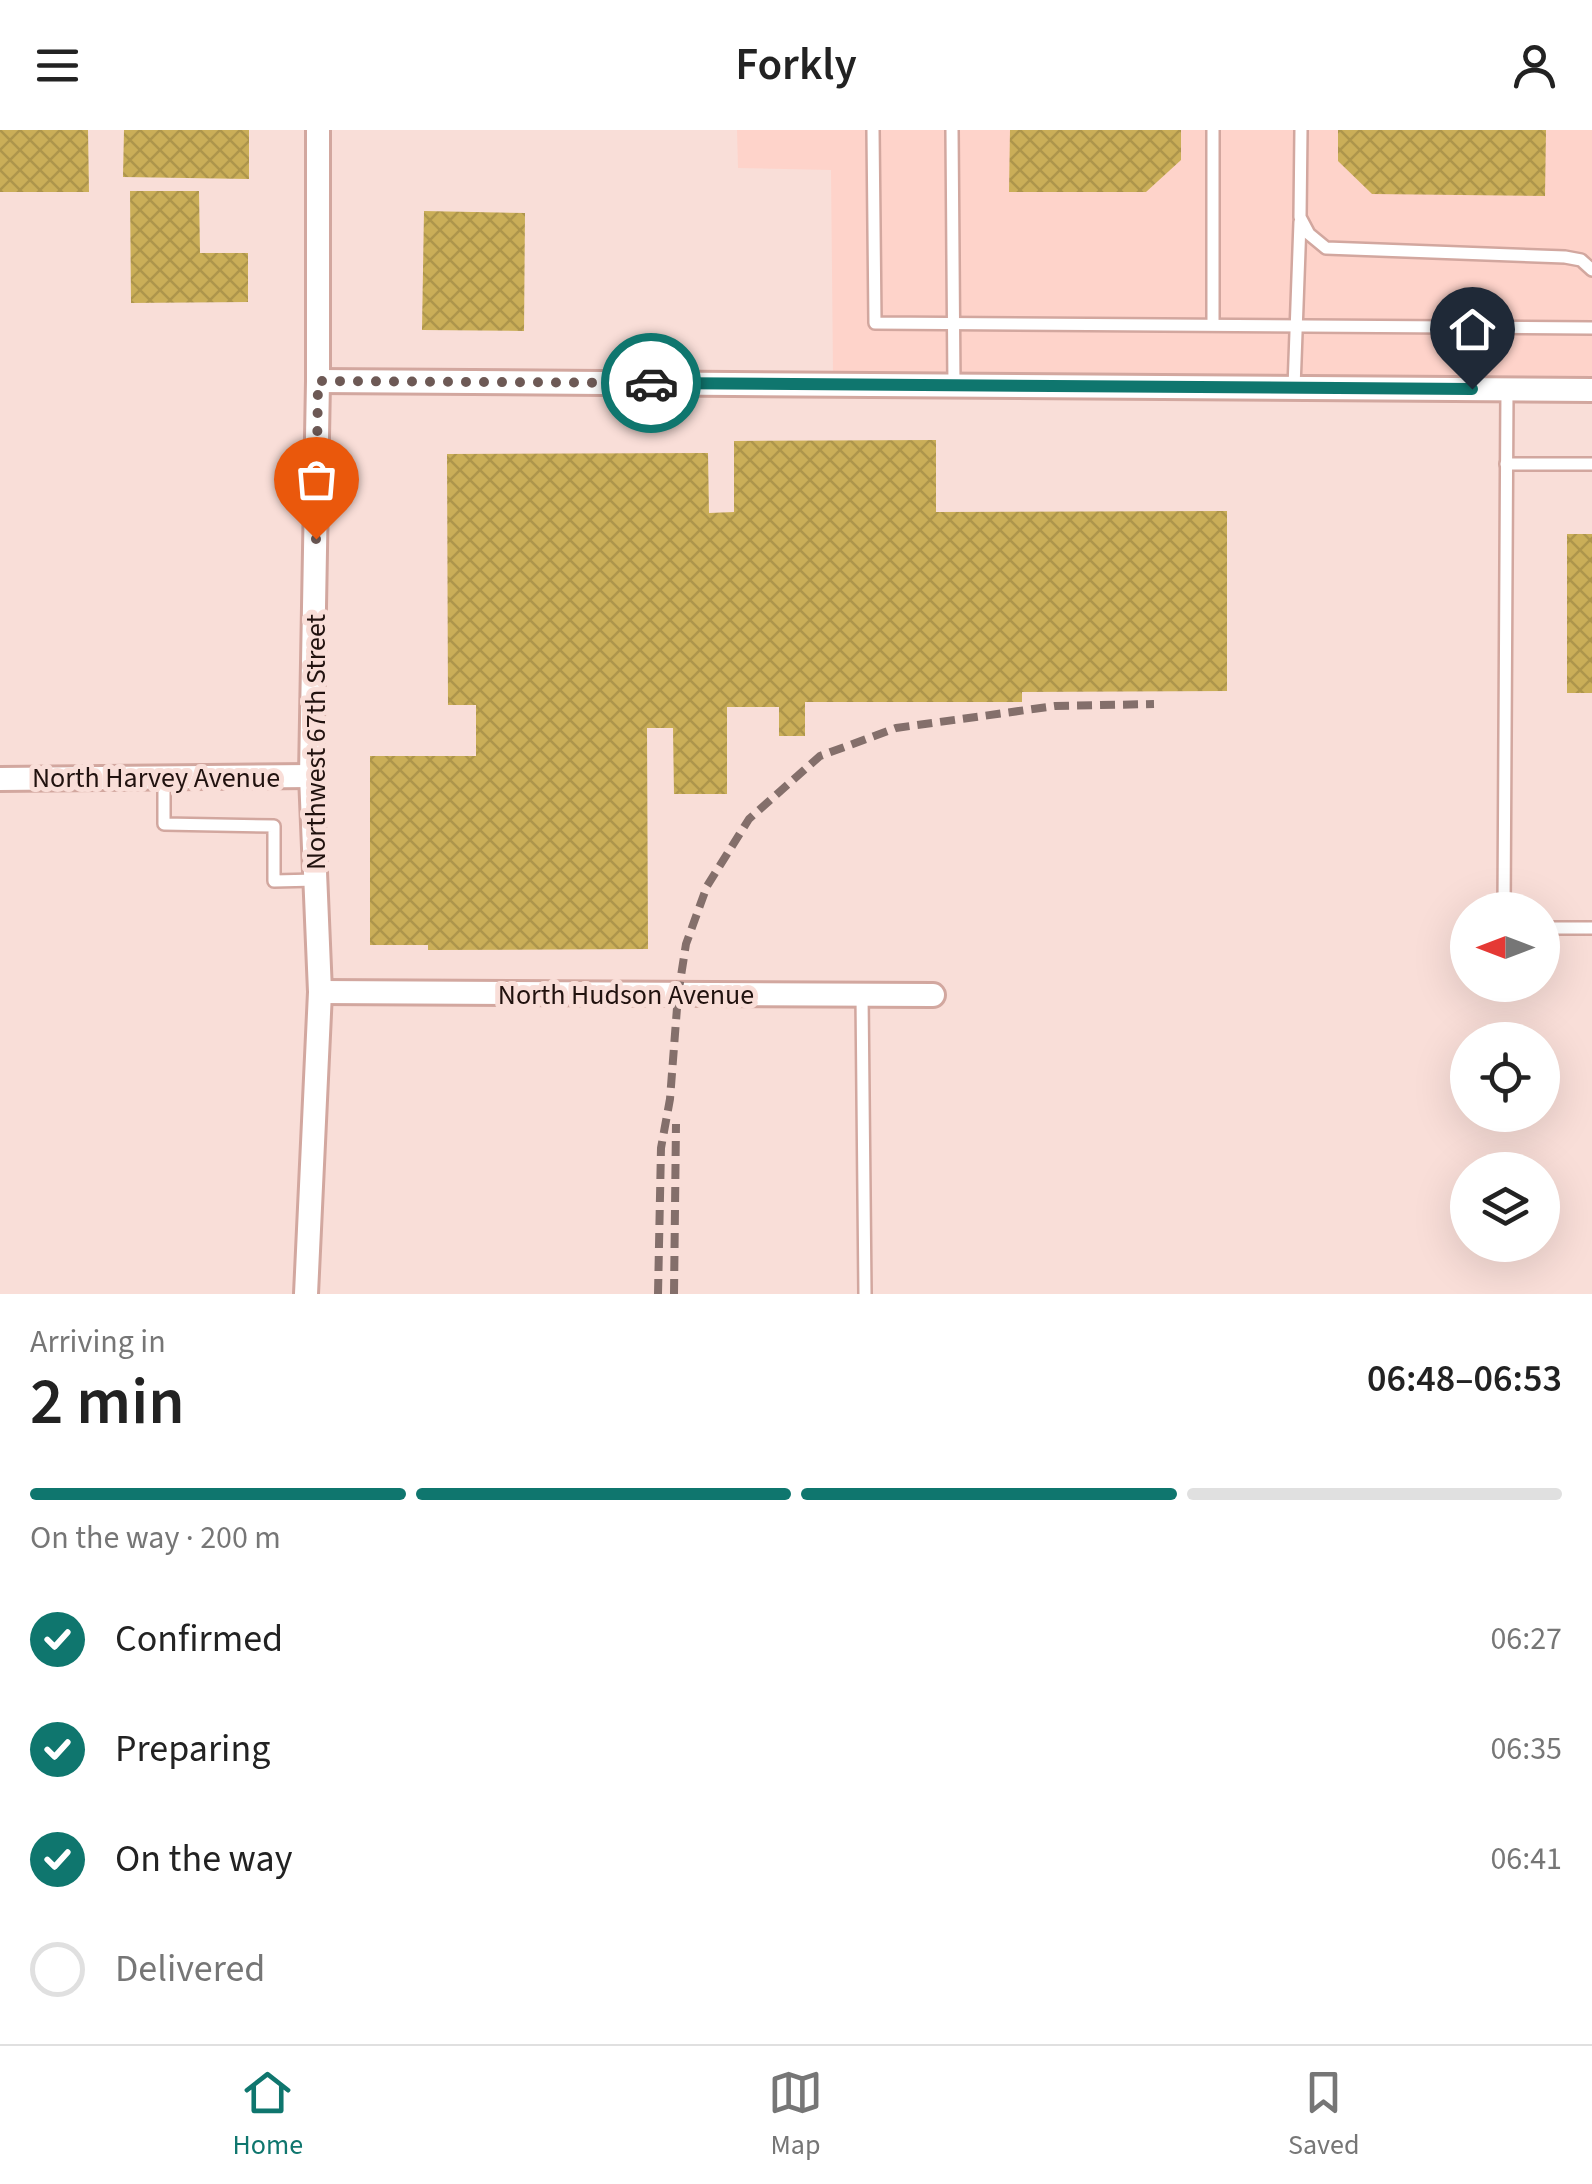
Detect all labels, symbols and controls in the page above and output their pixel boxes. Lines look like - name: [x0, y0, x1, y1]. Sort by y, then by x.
- text: Forkly: [735, 33, 857, 97]
- icon: menu: [30, 38, 85, 93]
- icon: person: [1507, 38, 1562, 93]
- pin: [1430, 287, 1515, 390]
- icon: home: [1445, 302, 1500, 357]
- courier: [601, 333, 701, 433]
- icon: car: [624, 356, 679, 411]
- pin: [274, 437, 359, 540]
- icon: bag: [289, 452, 344, 507]
- street label: Northwest 67th Street: [296, 613, 336, 870]
- street label: North Harvey Avenue: [32, 758, 280, 798]
- north arrow: [1450, 892, 1560, 1002]
- map controls: [1450, 892, 1560, 1262]
- street label: North Hudson Avenue: [498, 975, 754, 1015]
- button: locate: [1450, 1022, 1560, 1132]
- button: layers: [1450, 1152, 1560, 1262]
- text: Arriving in: [30, 1319, 166, 1365]
- text: 06:48–06:53: [1367, 1352, 1562, 1406]
- text: 2 min: [30, 1356, 185, 1449]
- text: On the way · 200 m: [30, 1515, 281, 1561]
- icon: check: [30, 1612, 85, 1667]
- text: Confirmed: [115, 1612, 283, 1666]
- text: 06:27: [1490, 1616, 1562, 1662]
- icon: check: [30, 1722, 85, 1777]
- text: Preparing: [115, 1722, 270, 1776]
- text: 06:35: [1490, 1726, 1562, 1772]
- icon: check: [30, 1832, 85, 1887]
- text: On the way: [115, 1832, 292, 1886]
- text: 06:41: [1490, 1836, 1562, 1882]
- text: Delivered: [115, 1942, 265, 1996]
- tab: Home: [232, 2065, 303, 2165]
- tab: Map: [768, 2065, 823, 2165]
- tab: Saved: [1288, 2065, 1359, 2165]

